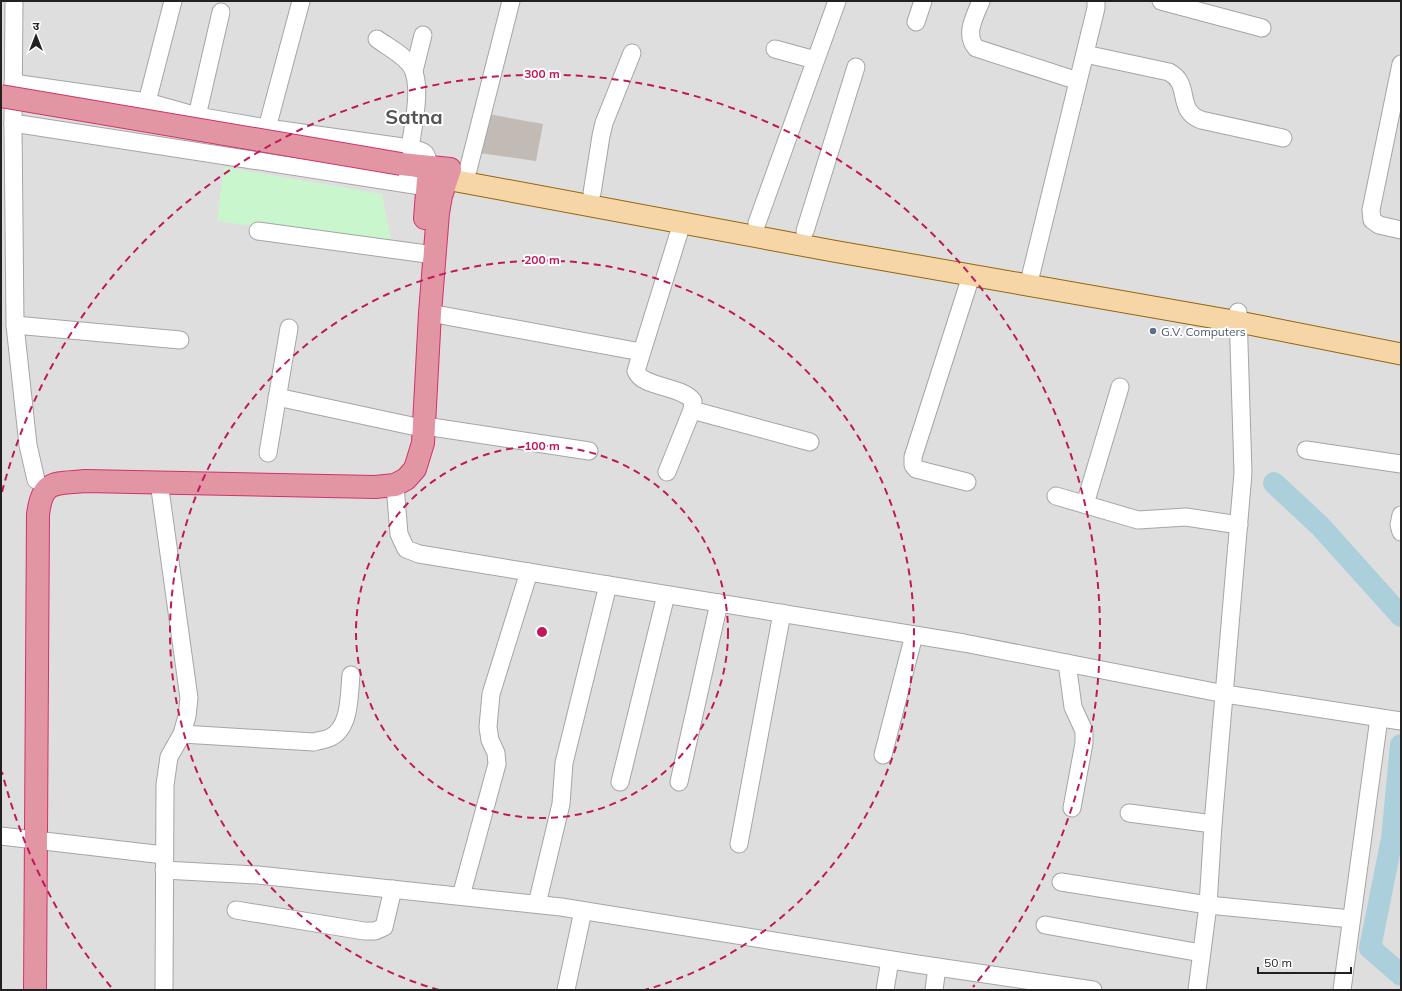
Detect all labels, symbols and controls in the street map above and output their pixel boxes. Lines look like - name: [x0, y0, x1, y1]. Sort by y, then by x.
- north arrow: [16, 16, 56, 56]
- text: उ: [33, 19, 40, 33]
- text: 300 m: [524, 66, 560, 81]
- district label: Satna: [385, 104, 443, 129]
- text: 200 m: [524, 252, 560, 267]
- place label: G.V. Computers: [1161, 324, 1246, 339]
- marker: G.V. Computers: [1148, 326, 1158, 336]
- text: 100 m: [524, 438, 560, 453]
- centre of rings: [535, 625, 549, 639]
- scale bar: [1258, 949, 1351, 975]
- text: 50 m: [1264, 955, 1292, 970]

